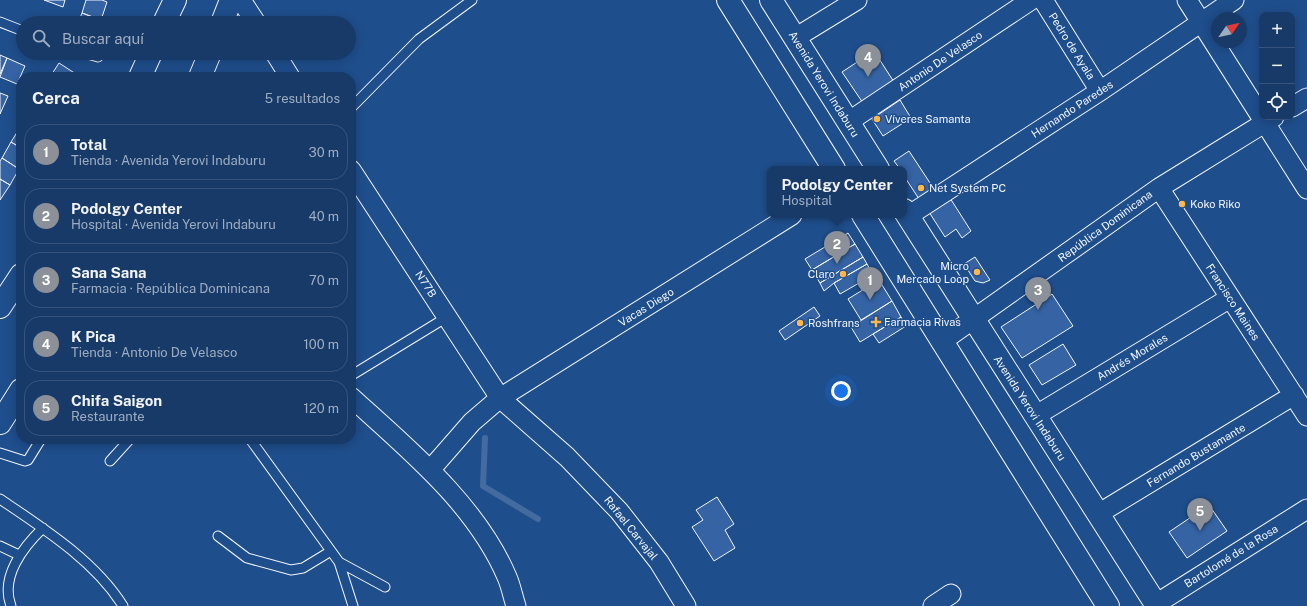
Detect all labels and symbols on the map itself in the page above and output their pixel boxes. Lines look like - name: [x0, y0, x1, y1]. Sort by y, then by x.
- street label: Pedro de Ayala: [1047, 10, 1097, 82]
- north arrow: [1211, 12, 1247, 48]
- street label: Antonio De Velasco: [896, 28, 984, 94]
- street label: Avenida Yerovi Indaburu: [786, 29, 862, 139]
- pin: 4: [855, 44, 881, 77]
- street label: Hernando Paredes: [1029, 78, 1115, 140]
- place label: Víveres Samanta: [885, 113, 971, 125]
- marker: Víveres Samanta: [872, 114, 882, 124]
- place label: Net System PC: [929, 182, 1006, 194]
- marker: Net System PC: [916, 183, 926, 193]
- street label: República Dominicana: [1056, 188, 1154, 264]
- place label: Koko Riko: [1190, 198, 1240, 210]
- marker: Koko Riko: [1177, 199, 1187, 209]
- pin: 2: [824, 231, 850, 264]
- place label: Micro Mercado Loop: [896, 260, 969, 285]
- street label: Francisco Maines: [1204, 262, 1262, 343]
- pin: 1: [857, 267, 883, 300]
- marker: Micro Mercado Loop: [972, 267, 982, 277]
- place label: Claro: [808, 268, 835, 280]
- street label: N77B: [413, 269, 439, 299]
- marker: Claro: [838, 269, 848, 279]
- pin: 3: [1025, 277, 1051, 310]
- street label: Vacas Diego: [616, 285, 676, 329]
- place label: Farmacia Rivas: [884, 316, 961, 328]
- place label: Roshfrans: [808, 317, 860, 329]
- marker: Farmacia Rivas: [871, 317, 881, 327]
- marker: Roshfrans: [795, 318, 805, 328]
- street label: Andrés Morales: [1094, 331, 1170, 383]
- street label: Avenida Yerovi Indaburu: [992, 353, 1068, 463]
- your location: [831, 381, 851, 401]
- street label: Fernando Bustamante: [1145, 421, 1247, 489]
- street label: Rafael Carvajal: [602, 494, 660, 562]
- pin: 5: [1187, 498, 1213, 531]
- street label: Bartolomé de la Rosa: [1182, 522, 1280, 590]

